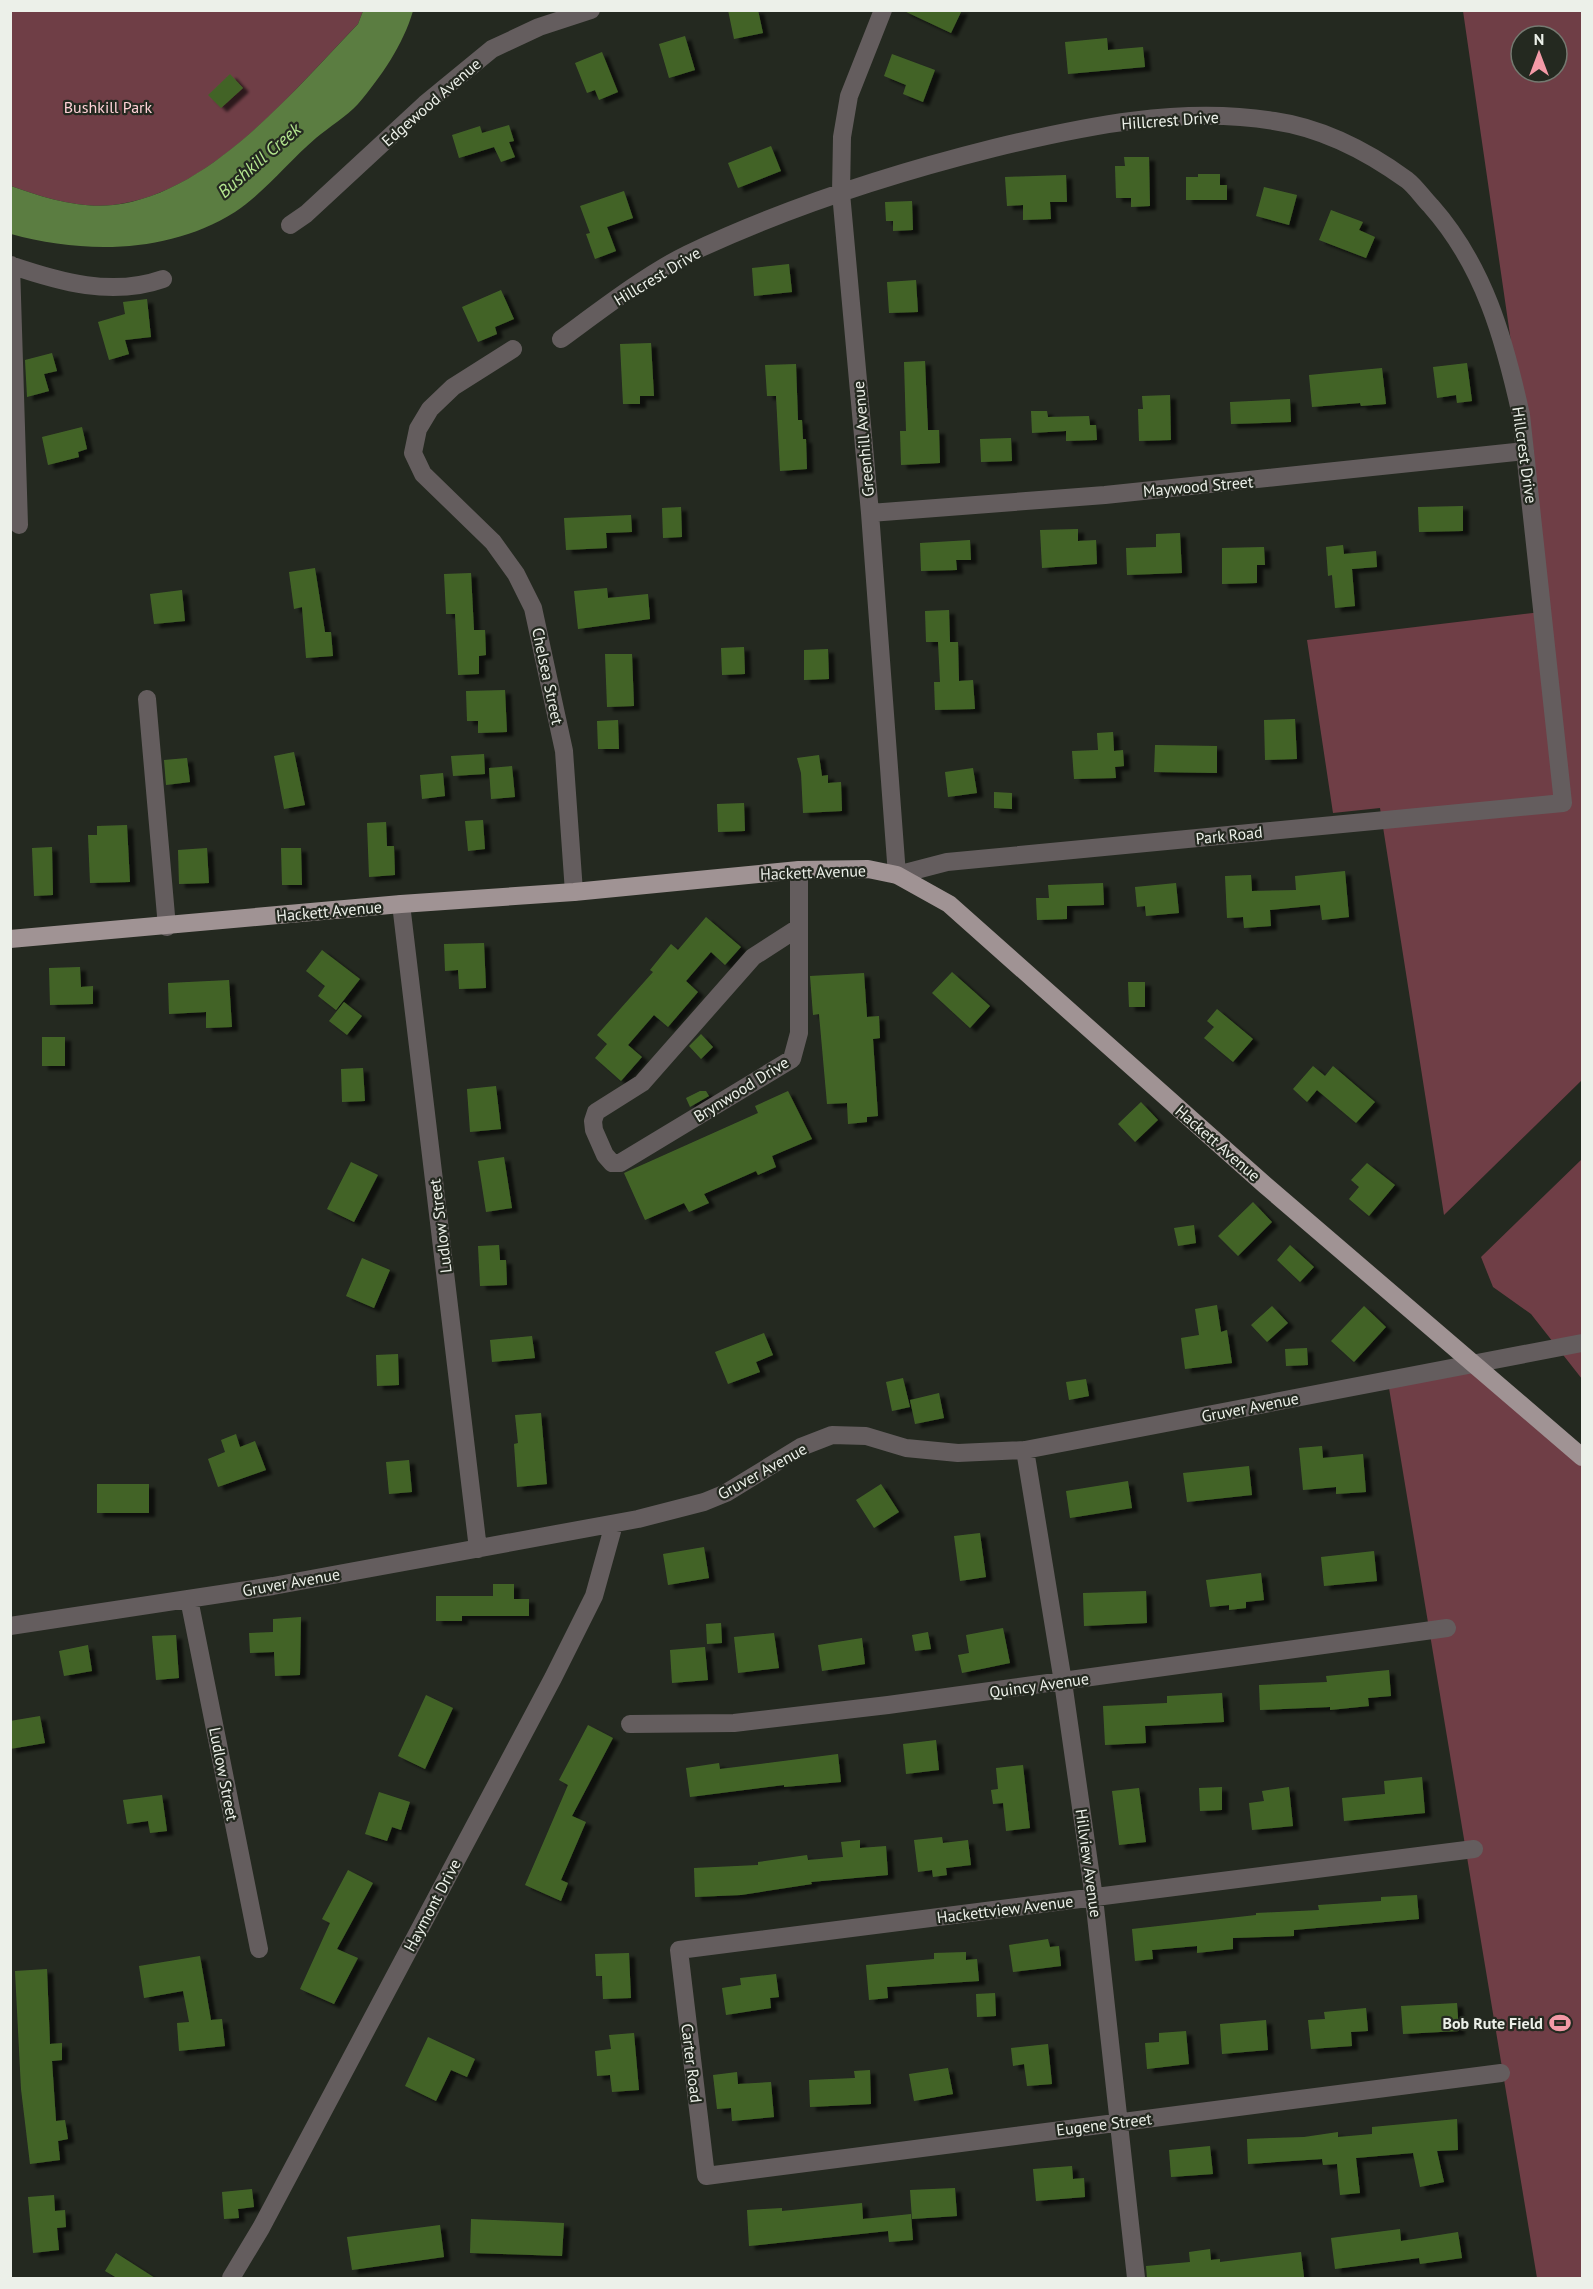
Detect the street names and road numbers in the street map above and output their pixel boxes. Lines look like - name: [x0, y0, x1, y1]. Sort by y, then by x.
- street label: Edgewood Avenue: [377, 54, 485, 150]
- street label: Hillcrest Drive: [1121, 107, 1219, 133]
- street label: Hillcrest Drive: [610, 242, 704, 310]
- street label: Greenhill Avenue: [848, 380, 878, 498]
- street label: Hillcrest Drive: [1508, 405, 1542, 505]
- street label: Maywood Street: [1142, 471, 1255, 501]
- street label: Chelsea Street: [528, 626, 568, 727]
- street label: Park Road: [1195, 822, 1263, 848]
- street label: Hackett Avenue: [760, 860, 866, 884]
- street label: Hackett Avenue: [275, 896, 383, 926]
- street label: Brynwood Drive: [690, 1052, 792, 1126]
- street label: Hackett Avenue: [1171, 1101, 1265, 1185]
- street label: Ludlow Street: [424, 1177, 456, 1274]
- street label: Gruver Avenue: [1200, 1388, 1300, 1426]
- street label: Gruver Avenue: [714, 1438, 810, 1504]
- street label: Gruver Avenue: [241, 1564, 341, 1600]
- street label: Quincy Avenue: [988, 1668, 1090, 1702]
- street label: Ludlow Street: [205, 1726, 243, 1823]
- street label: Hillview Avenue: [1071, 1807, 1107, 1919]
- street label: Haymont Drive: [399, 1855, 465, 1955]
- street label: Hackettview Avenue: [936, 1891, 1074, 1927]
- street label: Carter Road: [677, 2022, 707, 2104]
- street label: Eugene Street: [1055, 2108, 1153, 2140]

